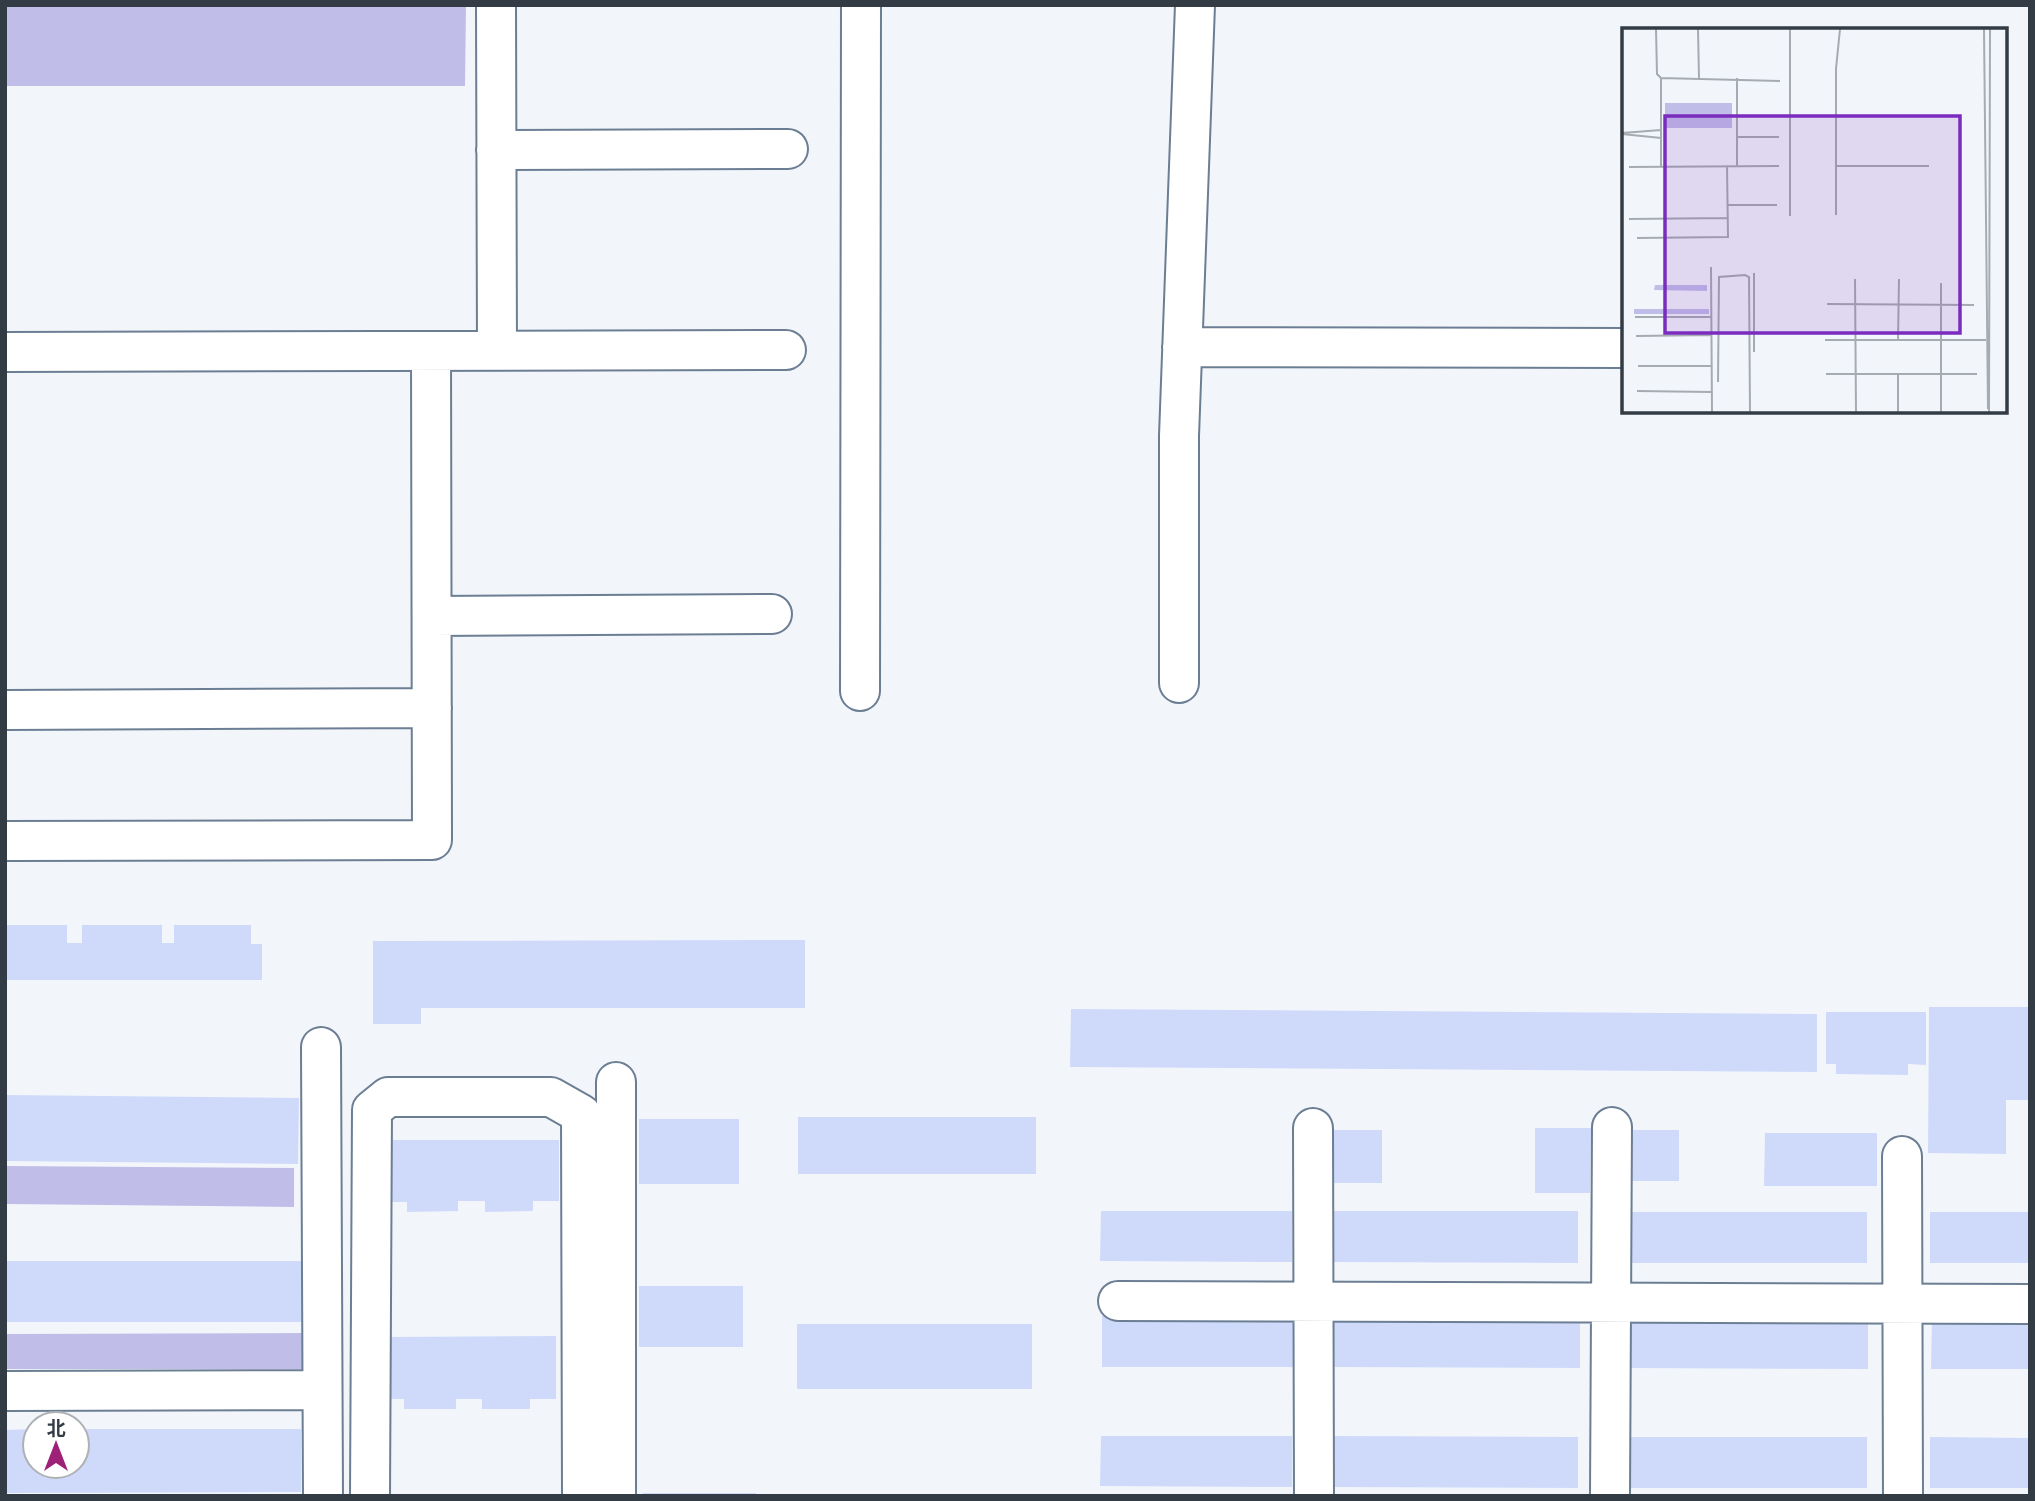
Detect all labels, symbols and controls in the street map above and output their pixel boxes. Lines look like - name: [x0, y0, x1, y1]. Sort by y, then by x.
- inset map: [1622, 28, 2007, 413]
- north arrow: [21, 1410, 91, 1480]
- text: 北: [46, 1413, 66, 1440]

